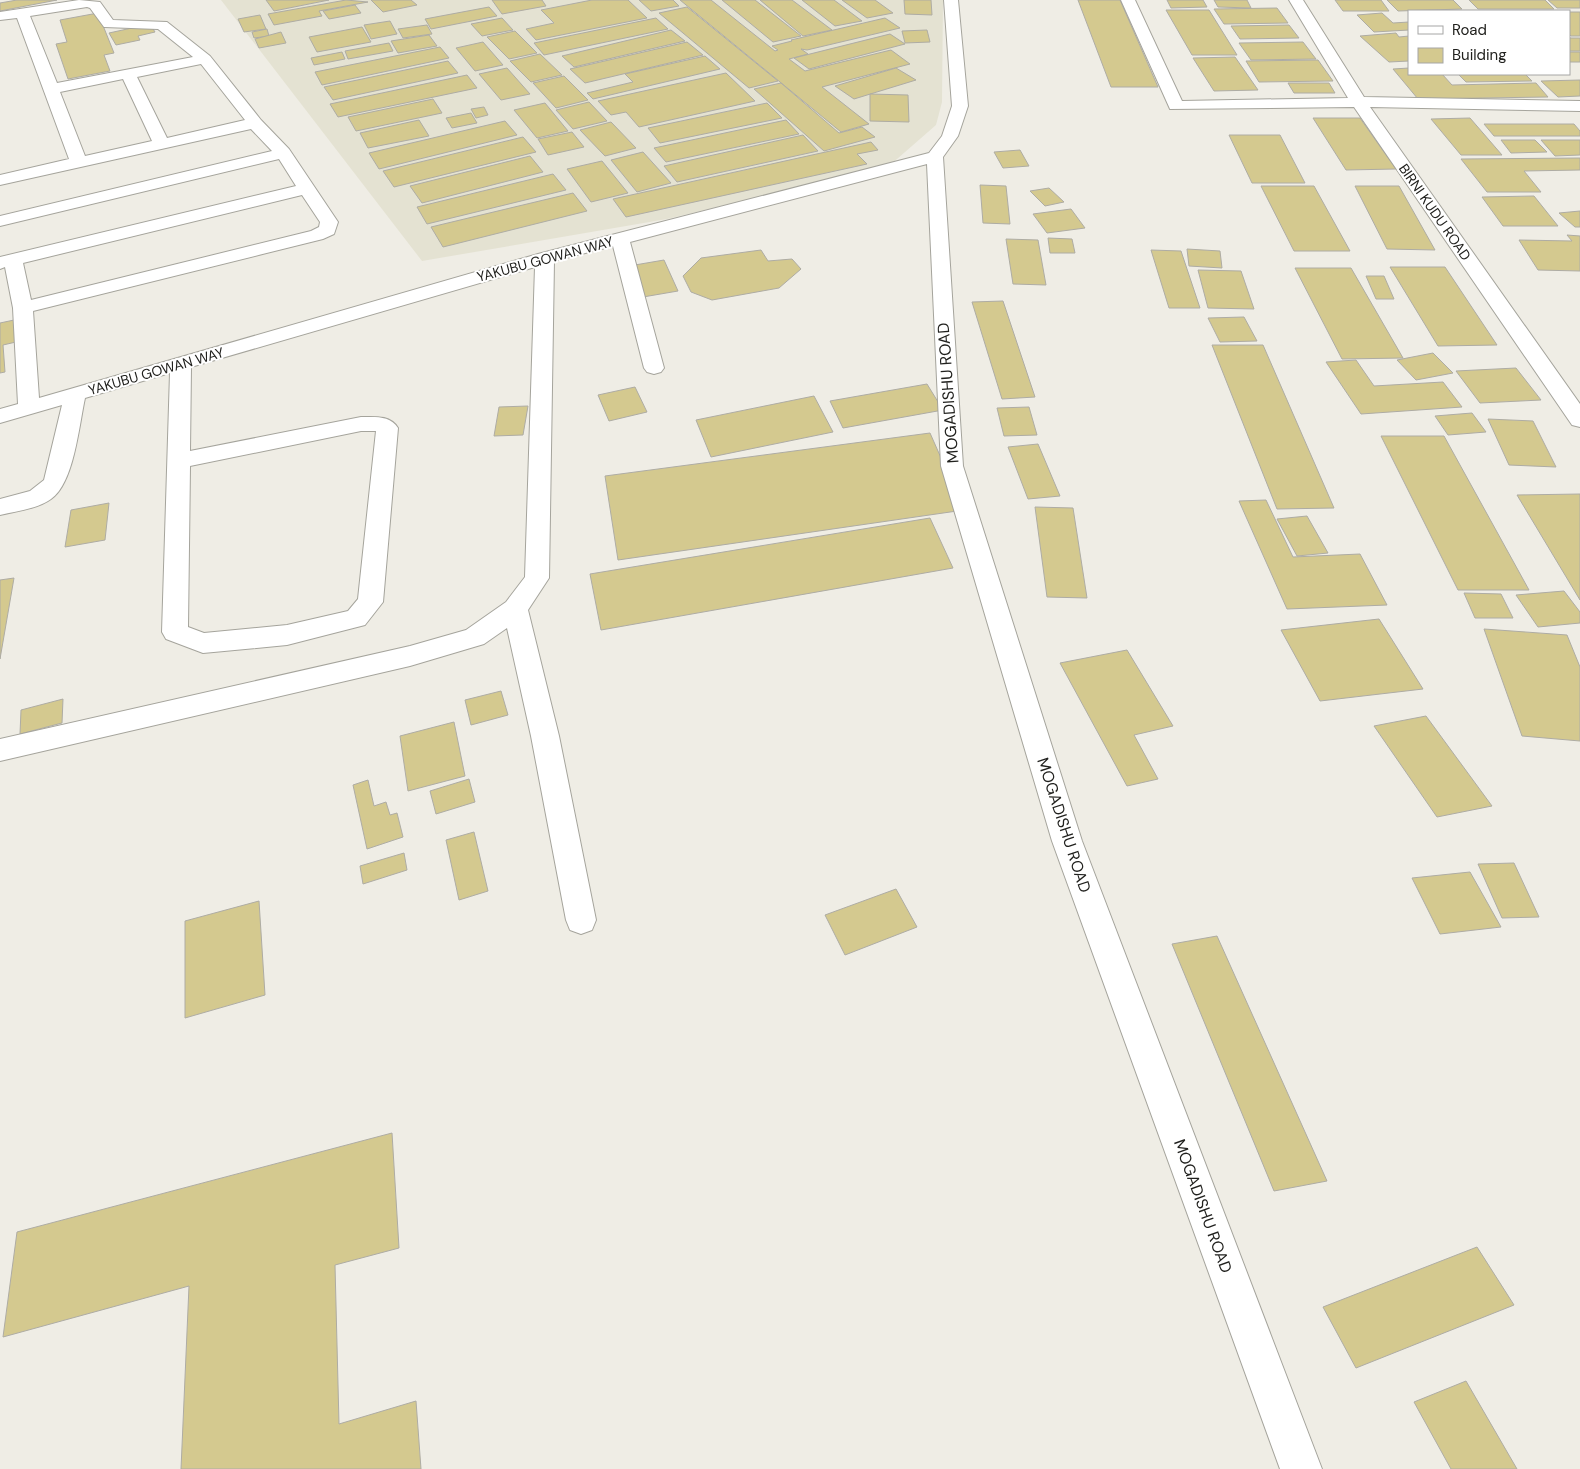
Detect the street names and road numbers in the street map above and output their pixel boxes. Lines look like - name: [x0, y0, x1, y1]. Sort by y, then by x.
- street label: BIRNI KUDU ROAD: [1395, 160, 1475, 264]
- street label: YAKUBU GOWAN WAY: [475, 232, 615, 286]
- street label: MOGADISHU ROAD: [933, 322, 963, 464]
- street label: YAKUBU GOWAN WAY: [86, 343, 226, 399]
- street label: MOGADISHU ROAD: [1032, 755, 1096, 895]
- street label: MOGADISHU ROAD: [1169, 1136, 1237, 1276]

